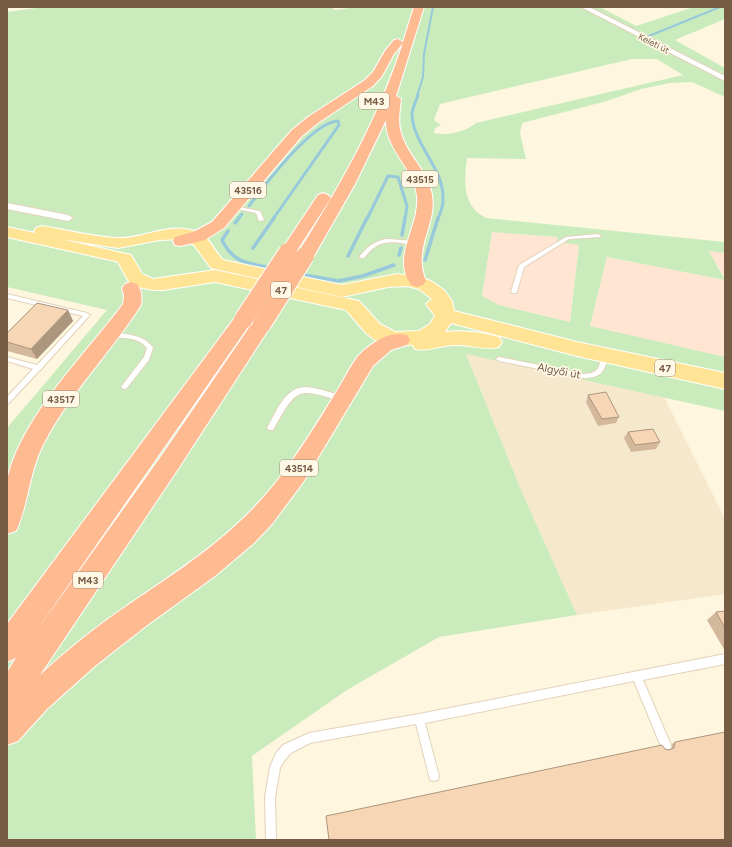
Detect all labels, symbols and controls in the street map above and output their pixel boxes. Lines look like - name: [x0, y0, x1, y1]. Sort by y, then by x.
- street label: Keleti út: [637, 31, 672, 56]
- road number: M43: [359, 93, 389, 109]
- road number: 43515: [402, 171, 438, 187]
- road number: 43516: [230, 182, 266, 198]
- road number: 47: [271, 282, 291, 298]
- street label: Algyői út: [536, 360, 582, 382]
- road number: 47: [655, 360, 675, 376]
- road number: 43517: [43, 391, 79, 407]
- road number: 43514: [280, 460, 318, 476]
- road number: M43: [73, 572, 103, 588]

